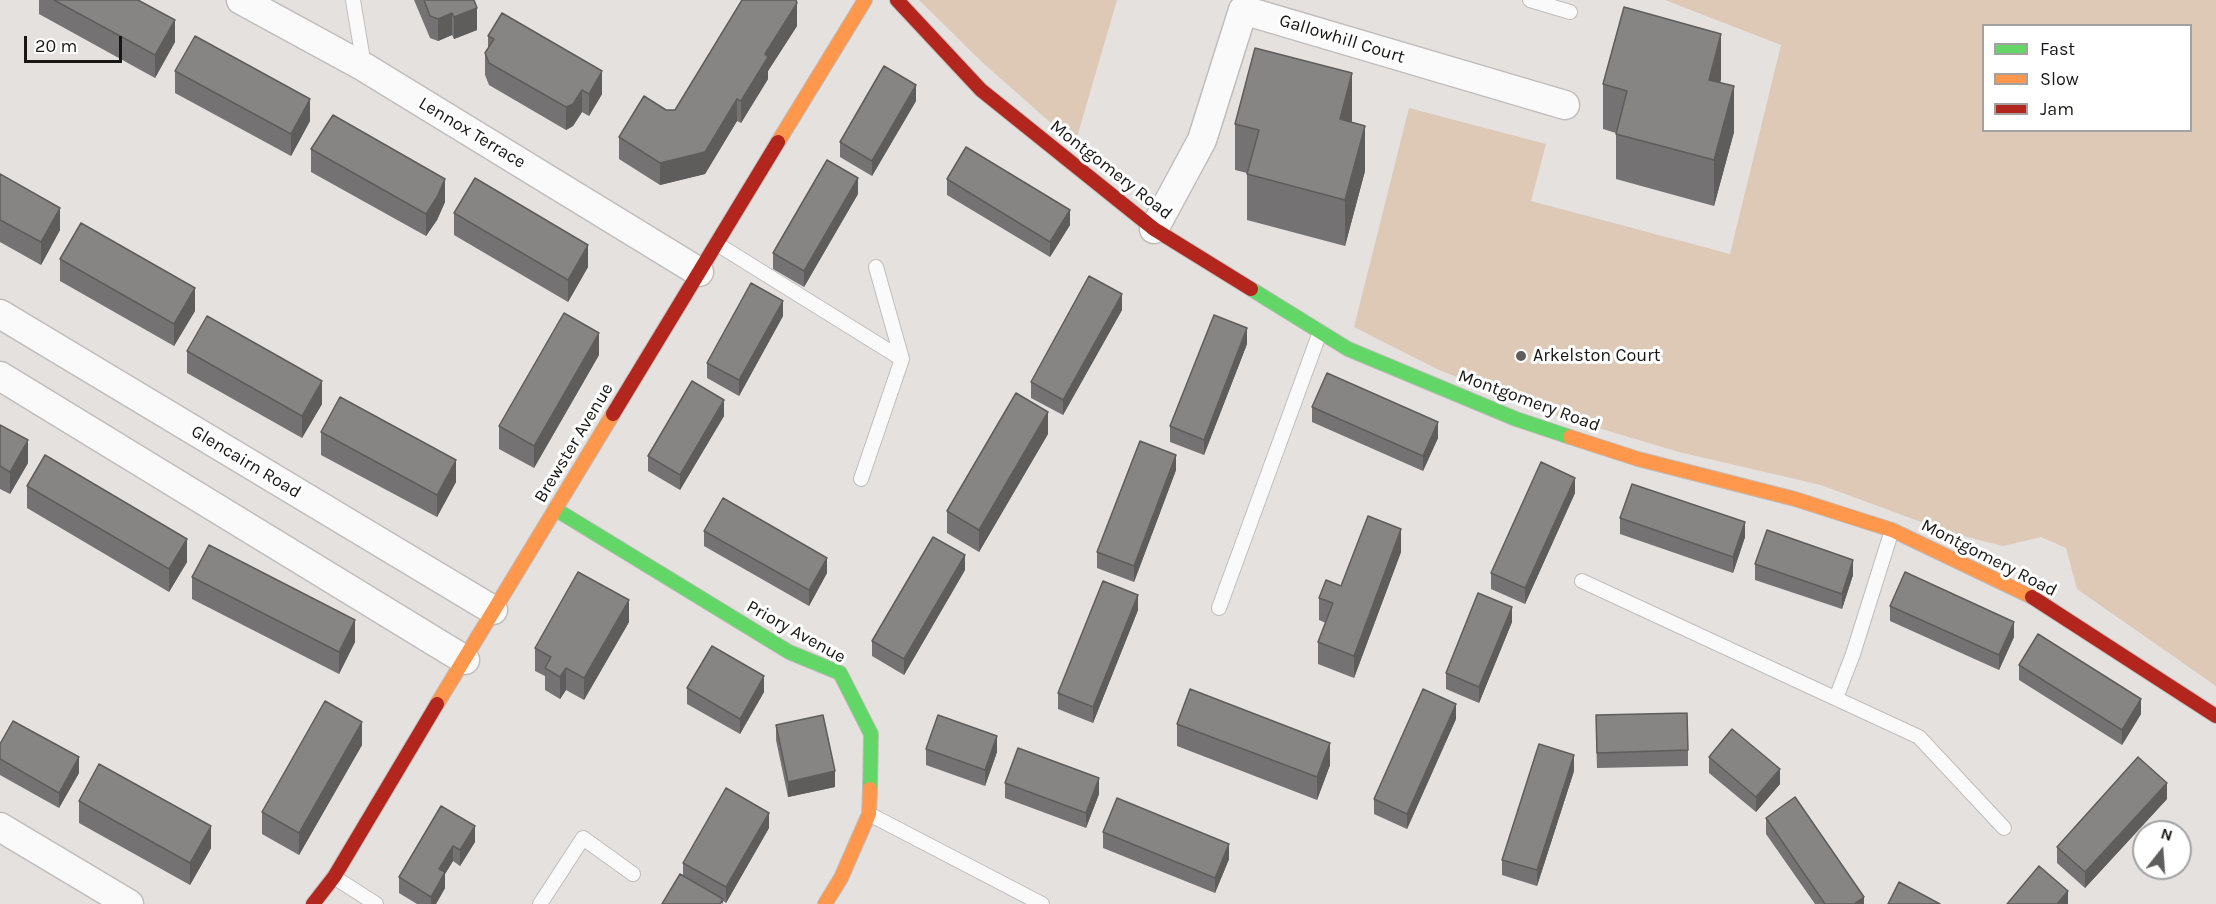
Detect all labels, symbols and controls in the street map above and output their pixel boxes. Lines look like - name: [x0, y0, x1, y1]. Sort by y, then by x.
- street label: Gallowhill Court: [1277, 10, 1407, 68]
- scale bar: [27, 24, 124, 62]
- legend: [1982, 24, 2192, 132]
- text: 20 m: [35, 35, 77, 57]
- text: Fast: [2040, 38, 2075, 60]
- text: Slow: [2040, 68, 2079, 90]
- street label: Lennox Terrace: [415, 93, 529, 173]
- text: Jam: [2040, 98, 2074, 120]
- street label: Montgomery Road: [1045, 116, 1177, 224]
- place label: Arkelston Court: [1533, 345, 1661, 367]
- marker: Arkelston Court: [1514, 349, 1528, 363]
- street label: Montgomery Road: [1455, 365, 1603, 437]
- street label: Brewster Avenue: [530, 379, 618, 507]
- street label: Glencairn Road: [187, 421, 305, 503]
- street label: Montgomery Road: [1918, 514, 2060, 602]
- street label: Priory Avenue: [743, 596, 849, 668]
- north arrow: [2132, 820, 2192, 880]
- text: N: [2159, 823, 2175, 845]

